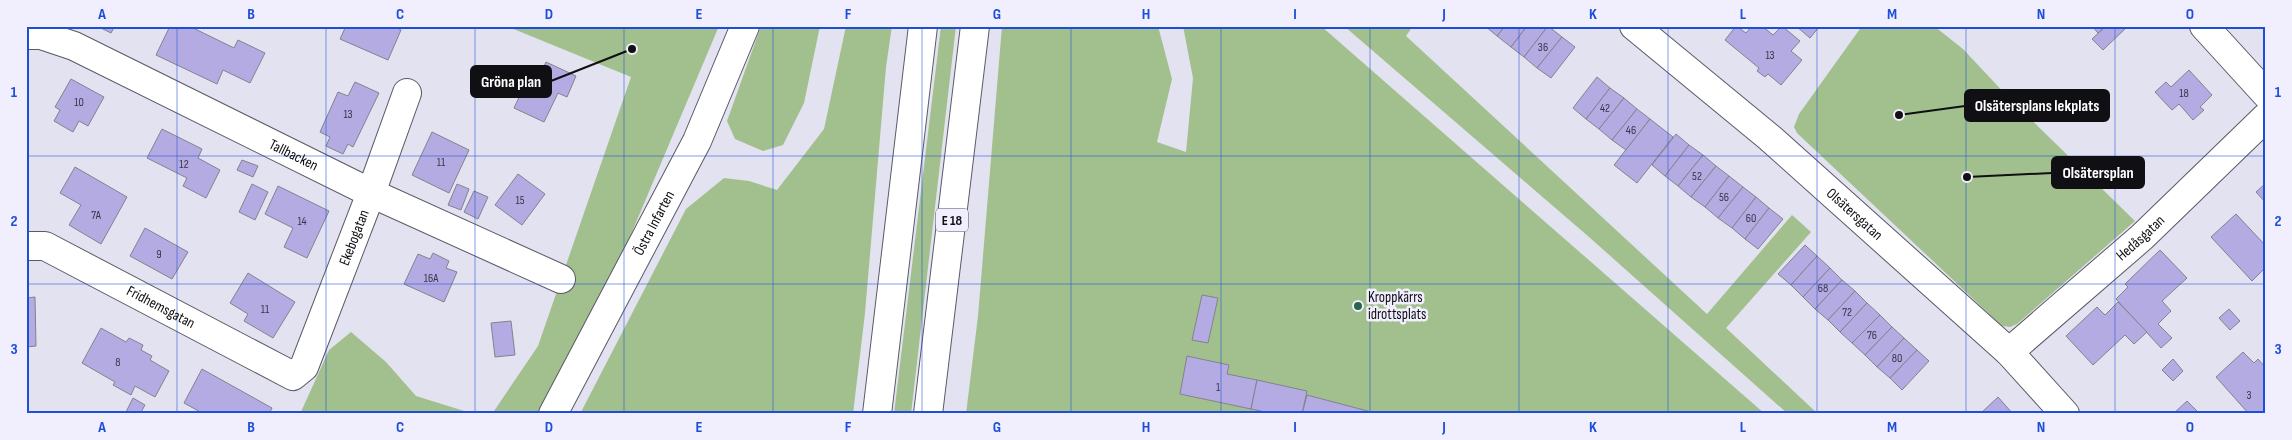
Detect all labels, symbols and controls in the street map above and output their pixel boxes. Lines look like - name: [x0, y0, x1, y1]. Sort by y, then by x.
- text: A: [97, 5, 106, 24]
- text: B: [247, 5, 255, 24]
- text: C: [396, 5, 404, 24]
- text: D: [545, 5, 553, 24]
- text: E: [696, 5, 703, 24]
- text: F: [845, 5, 852, 24]
- text: G: [993, 5, 1001, 24]
- text: H: [1142, 5, 1150, 24]
- text: I: [1293, 5, 1297, 24]
- text: J: [1441, 5, 1446, 24]
- text: K: [1589, 5, 1597, 24]
- text: L: [1740, 5, 1747, 24]
- text: M: [1887, 5, 1897, 24]
- text: N: [2037, 5, 2045, 24]
- text: O: [2186, 5, 2194, 24]
- house number: 36: [1538, 40, 1548, 55]
- house number: 13: [1765, 48, 1775, 63]
- callout: Gröna plan: [471, 66, 551, 97]
- text: Gröna plan: [481, 73, 541, 92]
- text: 1: [11, 83, 18, 102]
- text: 1: [2275, 83, 2282, 102]
- house number: 18: [2179, 86, 2189, 101]
- callout: Olsätersplans lekplats: [1965, 90, 2109, 121]
- house number: 10: [74, 95, 84, 110]
- text: Olsätersplans lekplats: [1975, 97, 2099, 116]
- house number: 42: [1600, 101, 1610, 116]
- house number: 13: [343, 107, 353, 122]
- house number: 46: [1626, 123, 1636, 138]
- street label: Tallbacken: [266, 135, 321, 175]
- house number: 11: [437, 155, 446, 170]
- house number: 12: [179, 157, 189, 172]
- callout: Olsätersplan: [2052, 157, 2144, 188]
- text: Olsätersplan: [2062, 164, 2134, 183]
- house number: 52: [1692, 169, 1702, 184]
- street label: Olsätersgatan: [1823, 184, 1887, 244]
- street label: Östra Infarten: [629, 187, 679, 259]
- house number: 56: [1719, 190, 1729, 205]
- house number: 15: [515, 193, 525, 208]
- street label: Ekebogatan: [335, 207, 373, 268]
- house number: 7A: [91, 208, 102, 223]
- road number: E 18: [936, 208, 968, 232]
- house number: 60: [1746, 211, 1756, 226]
- street label: Hedåsgatan: [2112, 211, 2169, 265]
- text: 2: [10, 212, 18, 231]
- text: 2: [2274, 212, 2282, 231]
- house number: 14: [297, 214, 307, 229]
- house number: 9: [156, 247, 162, 262]
- house number: 16A: [424, 271, 439, 286]
- street label: Fridhemsgatan: [124, 281, 199, 333]
- house number: 68: [1818, 281, 1828, 296]
- place label: Kroppkärrs idrottsplats: [1368, 288, 1426, 324]
- marker: Kroppkärrs idrottsplats: [1352, 300, 1364, 312]
- house number: 11: [261, 302, 270, 317]
- house number: 72: [1842, 305, 1852, 320]
- house number: 76: [1867, 328, 1877, 343]
- text: 3: [10, 340, 18, 359]
- text: 3: [2274, 340, 2282, 359]
- house number: 80: [1892, 351, 1902, 366]
- house number: 8: [115, 355, 121, 370]
- house number: 1: [1216, 380, 1221, 395]
- house number: 3: [2246, 388, 2252, 403]
- text: A: [97, 418, 106, 437]
- text: B: [247, 418, 255, 437]
- text: C: [396, 418, 404, 437]
- text: D: [545, 418, 553, 437]
- text: E: [696, 418, 703, 437]
- text: F: [845, 418, 852, 437]
- text: G: [993, 418, 1001, 437]
- text: H: [1142, 418, 1150, 437]
- text: I: [1293, 418, 1297, 437]
- text: J: [1441, 418, 1446, 437]
- text: K: [1589, 418, 1597, 437]
- text: L: [1740, 418, 1747, 437]
- text: M: [1887, 418, 1897, 437]
- text: N: [2037, 418, 2045, 437]
- text: O: [2186, 418, 2194, 437]

